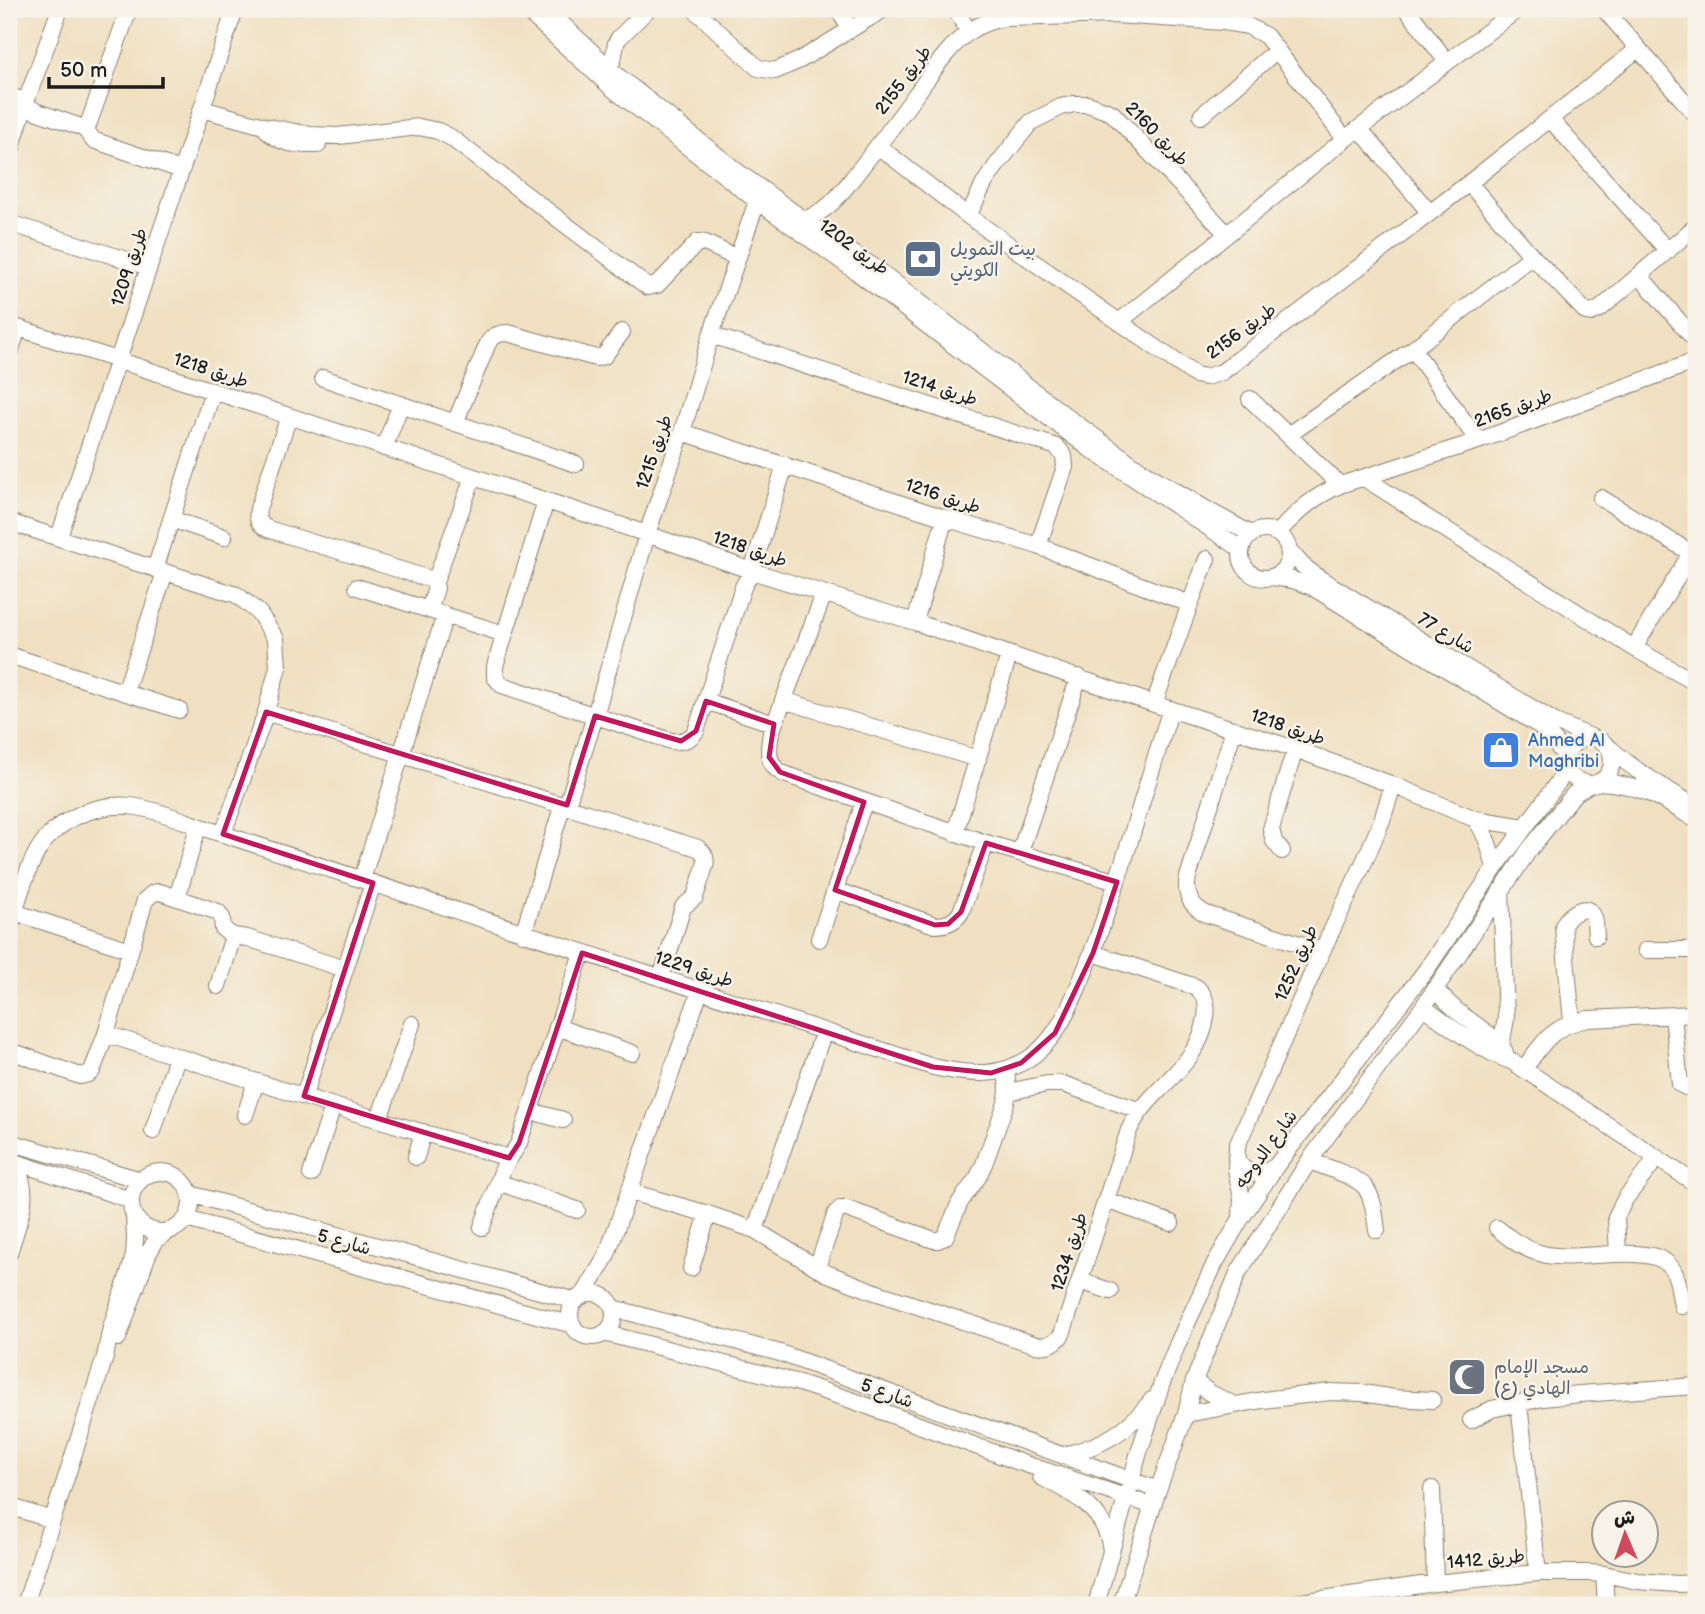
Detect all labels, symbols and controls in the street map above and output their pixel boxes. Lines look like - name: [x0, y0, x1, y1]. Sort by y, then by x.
- street label: طريق 2155: [871, 42, 936, 119]
- scale bar: [49, 46, 163, 90]
- text: 50 m: [60, 58, 107, 83]
- street label: طريق 2160: [1121, 98, 1193, 171]
- street label: طريق 1202: [815, 215, 893, 280]
- street label: طريق 1209: [107, 225, 152, 309]
- bank icon: بيت التمويل الكويتي: [902, 238, 944, 280]
- place label: بيت التمويل الكويتي: [950, 239, 1036, 286]
- street label: طريق 2156: [1202, 299, 1280, 364]
- street label: طريق 1218: [171, 349, 251, 392]
- street label: طريق 1214: [900, 366, 980, 411]
- street label: طريق 2165: [1471, 385, 1555, 432]
- street label: طريق 1215: [632, 412, 677, 492]
- street label: طريق 1216: [903, 474, 983, 519]
- street label: طريق 1218: [710, 527, 790, 572]
- street label: شارع 77: [1413, 609, 1478, 659]
- street label: طريق 1218: [1248, 705, 1328, 750]
- shop icon: Ahmed Al Maghribi: [1480, 729, 1522, 771]
- place label: Ahmed Al Maghribi: [1528, 730, 1605, 772]
- street label: طريق 1252: [1270, 922, 1323, 1005]
- street label: طريق 1229: [652, 947, 736, 992]
- street label: شارع الدوحه: [1231, 1106, 1303, 1193]
- street label: طريق 1234: [1047, 1210, 1092, 1294]
- street label: شارع 5: [315, 1225, 373, 1261]
- mosque icon: مسجد الإمام الهادي (ع): [1446, 1356, 1488, 1398]
- place label: مسجد الإمام الهادي (ع): [1494, 1357, 1589, 1401]
- street label: شارع 5: [857, 1374, 916, 1414]
- north arrow: [1590, 1498, 1660, 1568]
- text: ش: [1614, 1507, 1635, 1530]
- street label: طريق 1412: [1446, 1546, 1526, 1573]

